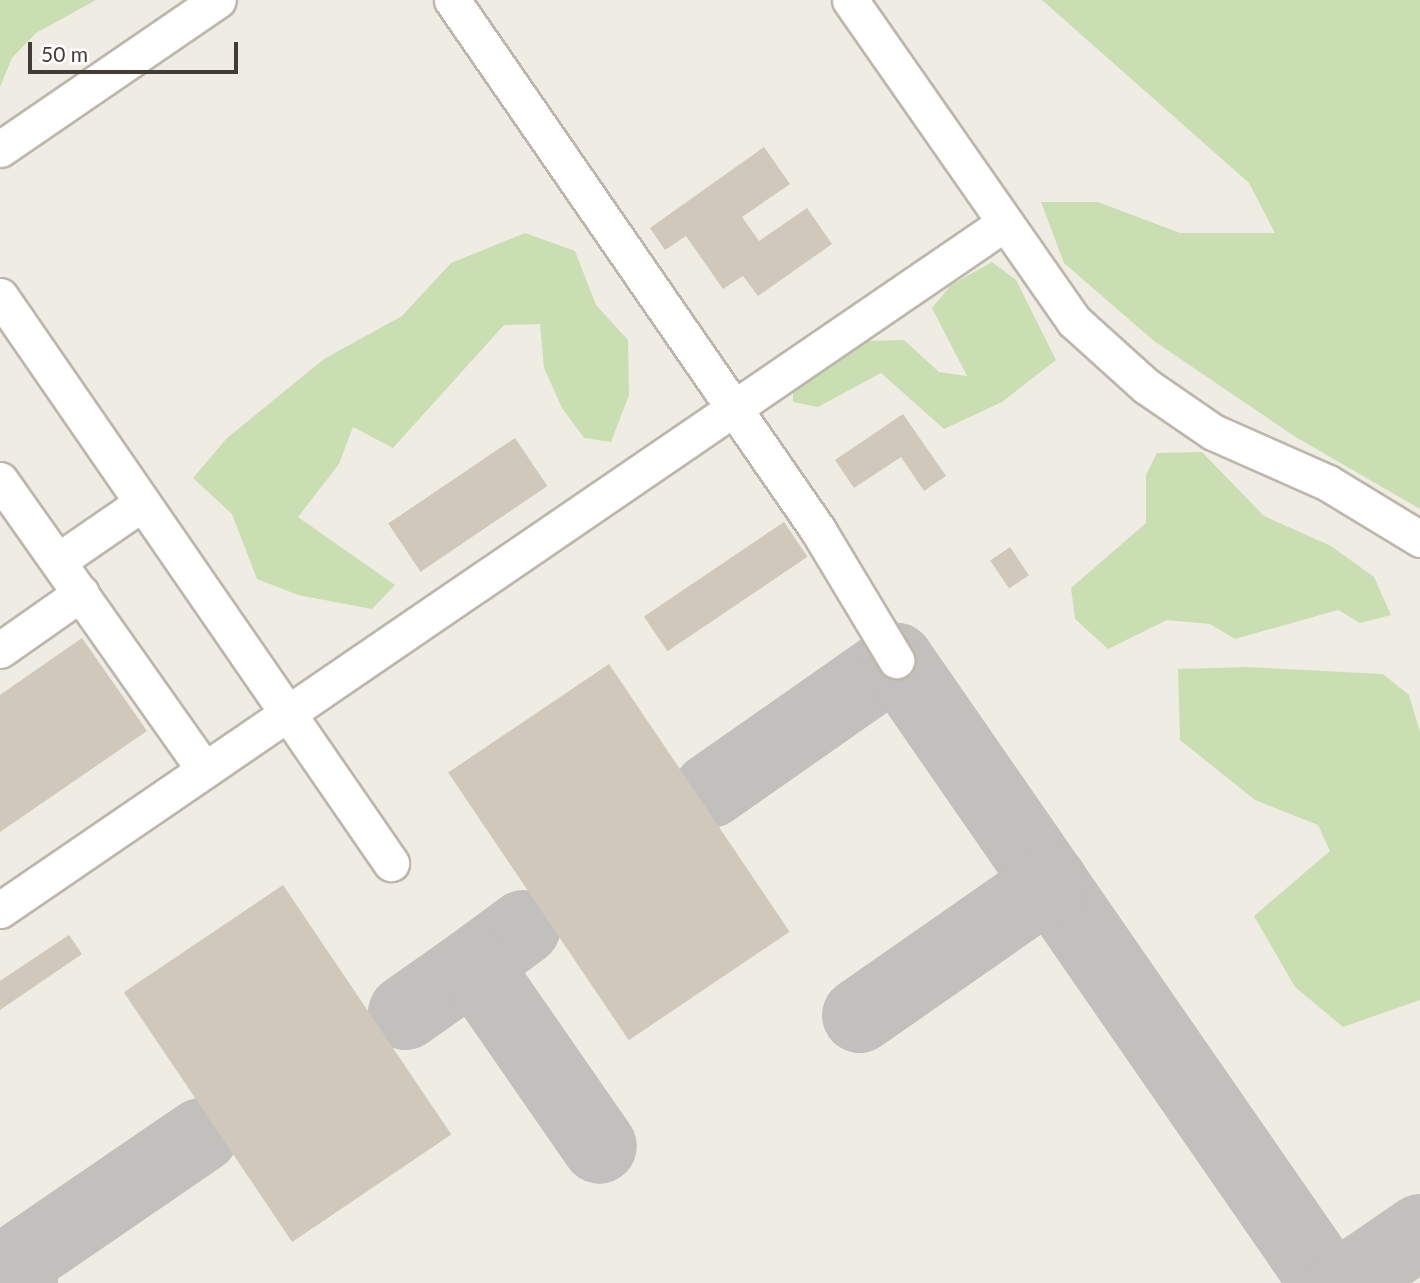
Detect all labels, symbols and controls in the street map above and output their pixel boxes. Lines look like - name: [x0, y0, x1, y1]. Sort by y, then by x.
- scale bar: [32, 28, 242, 72]
- text: 50 m: [41, 41, 88, 66]

